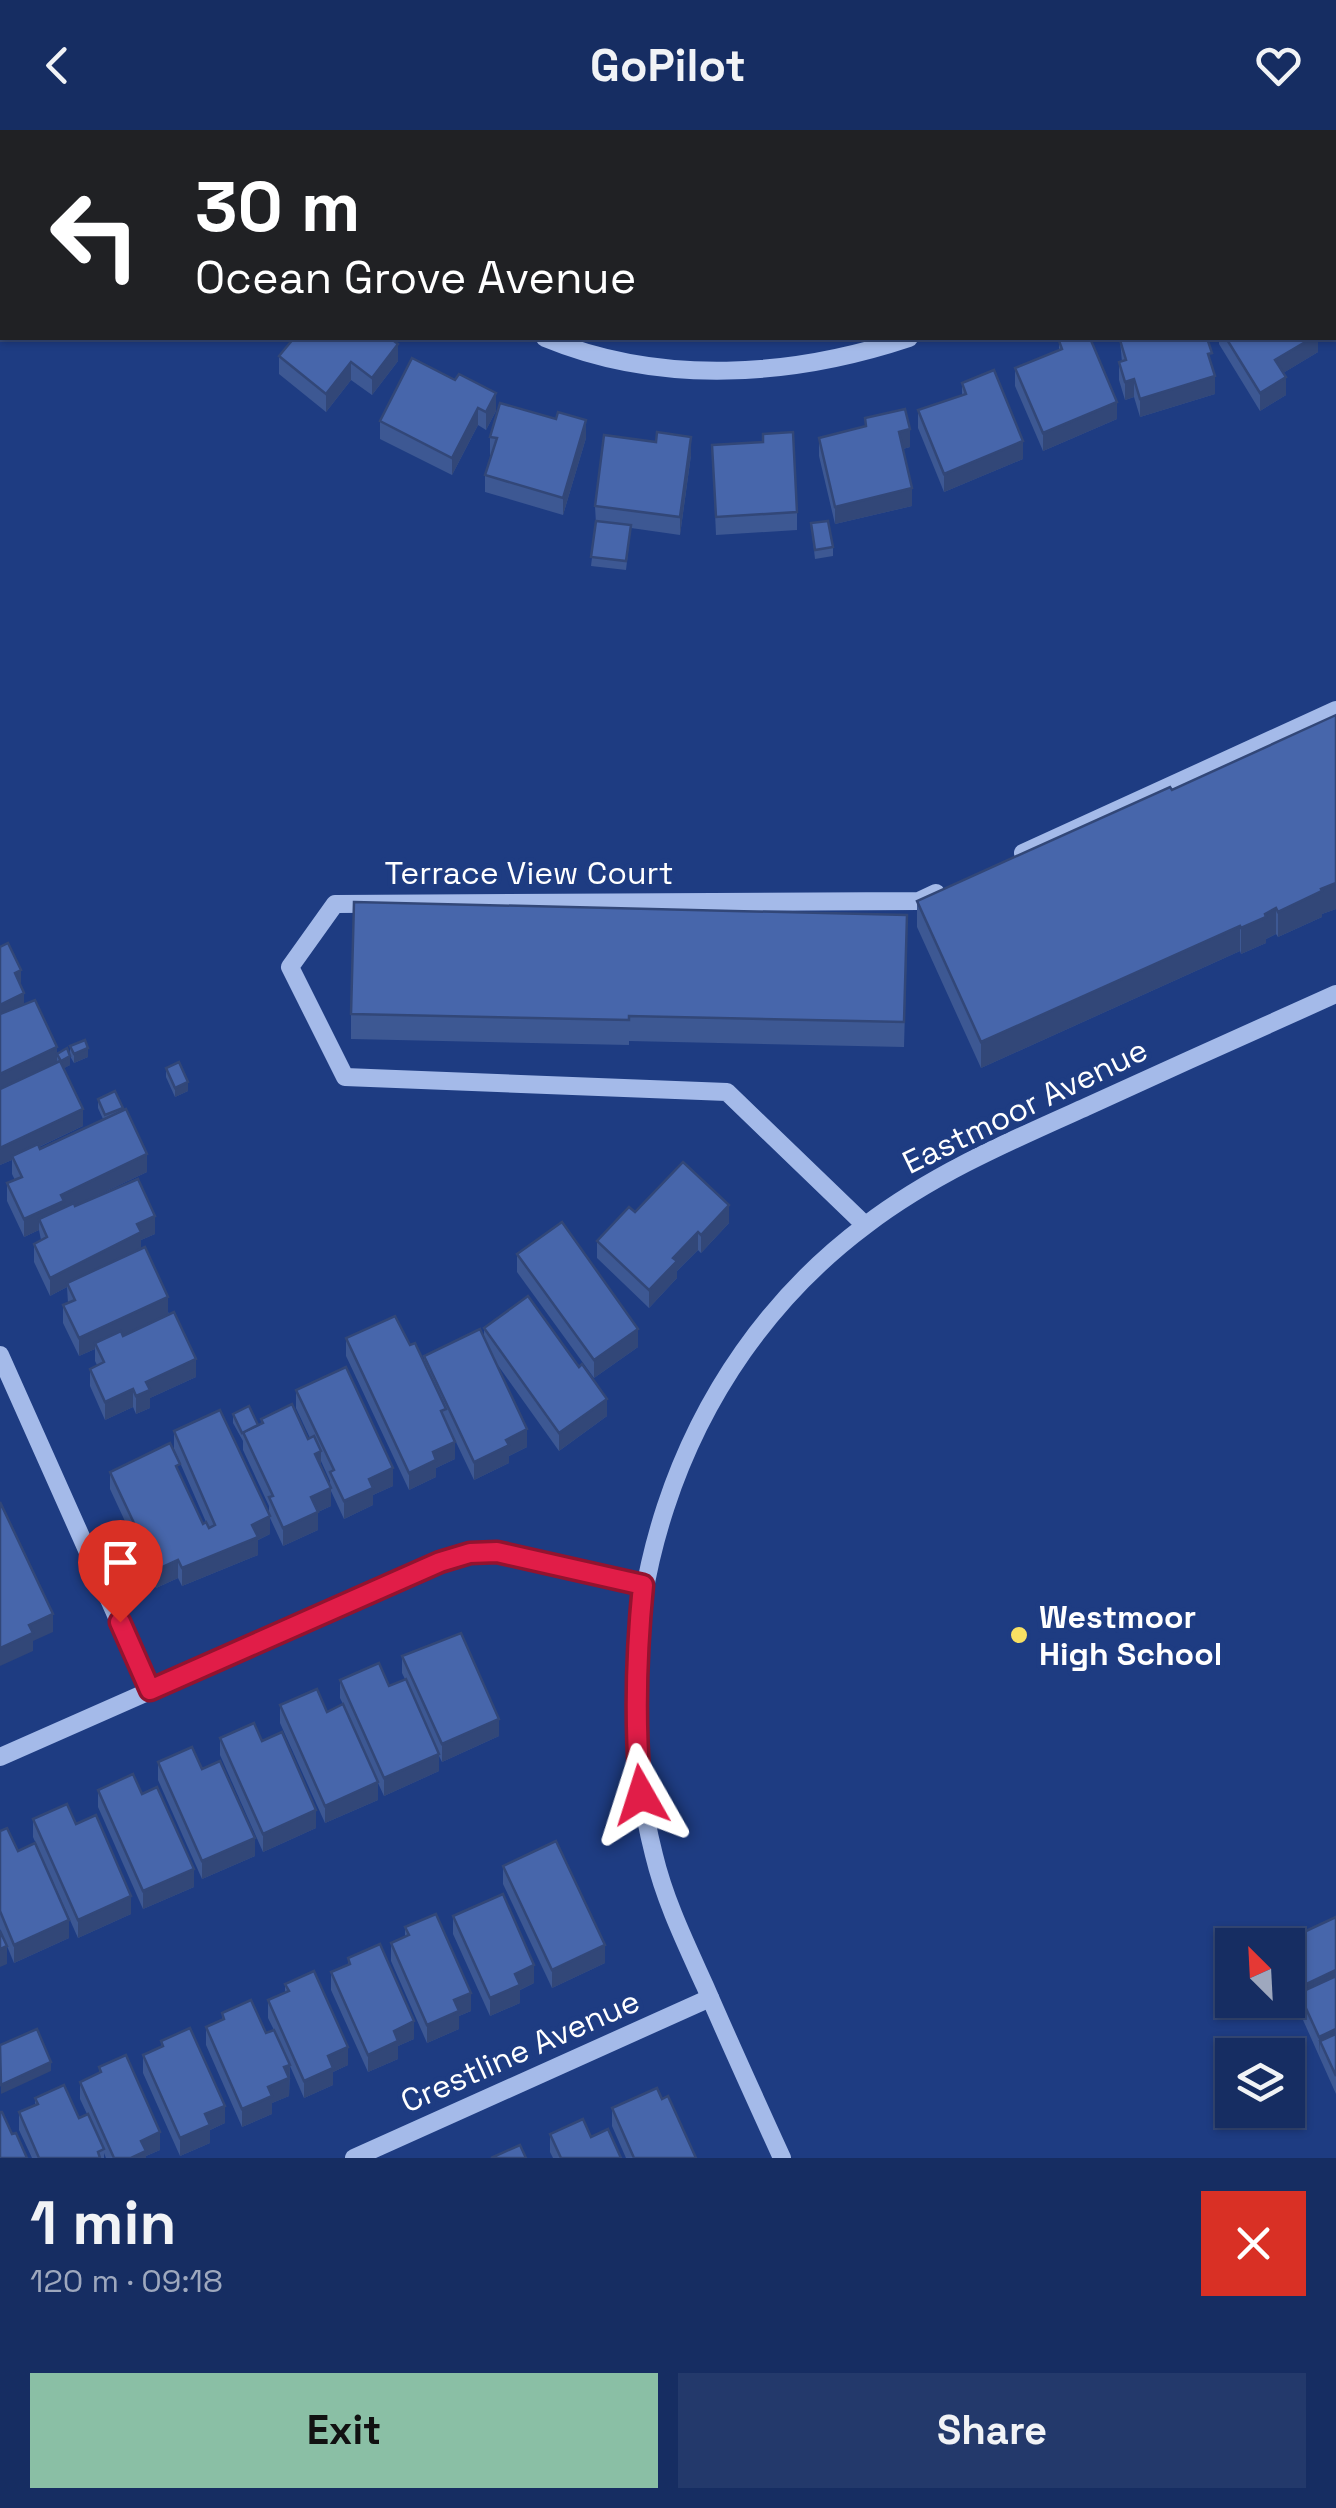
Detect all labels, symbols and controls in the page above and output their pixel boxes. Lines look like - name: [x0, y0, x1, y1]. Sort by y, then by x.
- text: GoPilot: [590, 37, 746, 94]
- icon: back: [30, 38, 85, 93]
- icon: heart: [1251, 38, 1306, 93]
- text: 30 m: [195, 162, 360, 251]
- icon: left: [30, 170, 160, 300]
- text: Ocean Grove Avenue: [195, 249, 636, 306]
- street label: Terrace View Court: [385, 853, 673, 893]
- street label: Eastmoor Avenue: [896, 1029, 1154, 1183]
- pin: [78, 1520, 163, 1623]
- icon: arrive: [93, 1535, 148, 1590]
- place label: Westmoor High School: [1039, 1597, 1222, 1674]
- marker: Westmoor High School: [1008, 1624, 1030, 1646]
- position arrow: [589, 1743, 693, 1847]
- north arrow: [1215, 1928, 1305, 2018]
- map controls: [1215, 1928, 1305, 2128]
- street label: Crestline Avenue: [394, 1980, 646, 2122]
- button: layers: [1215, 2038, 1305, 2128]
- text: 1 min: [30, 2185, 177, 2262]
- button: close: [1201, 2191, 1306, 2296]
- text: 120 m · 09:18: [30, 2261, 223, 2301]
- button: Exit: [30, 2373, 658, 2488]
- button: Share: [678, 2373, 1306, 2488]

